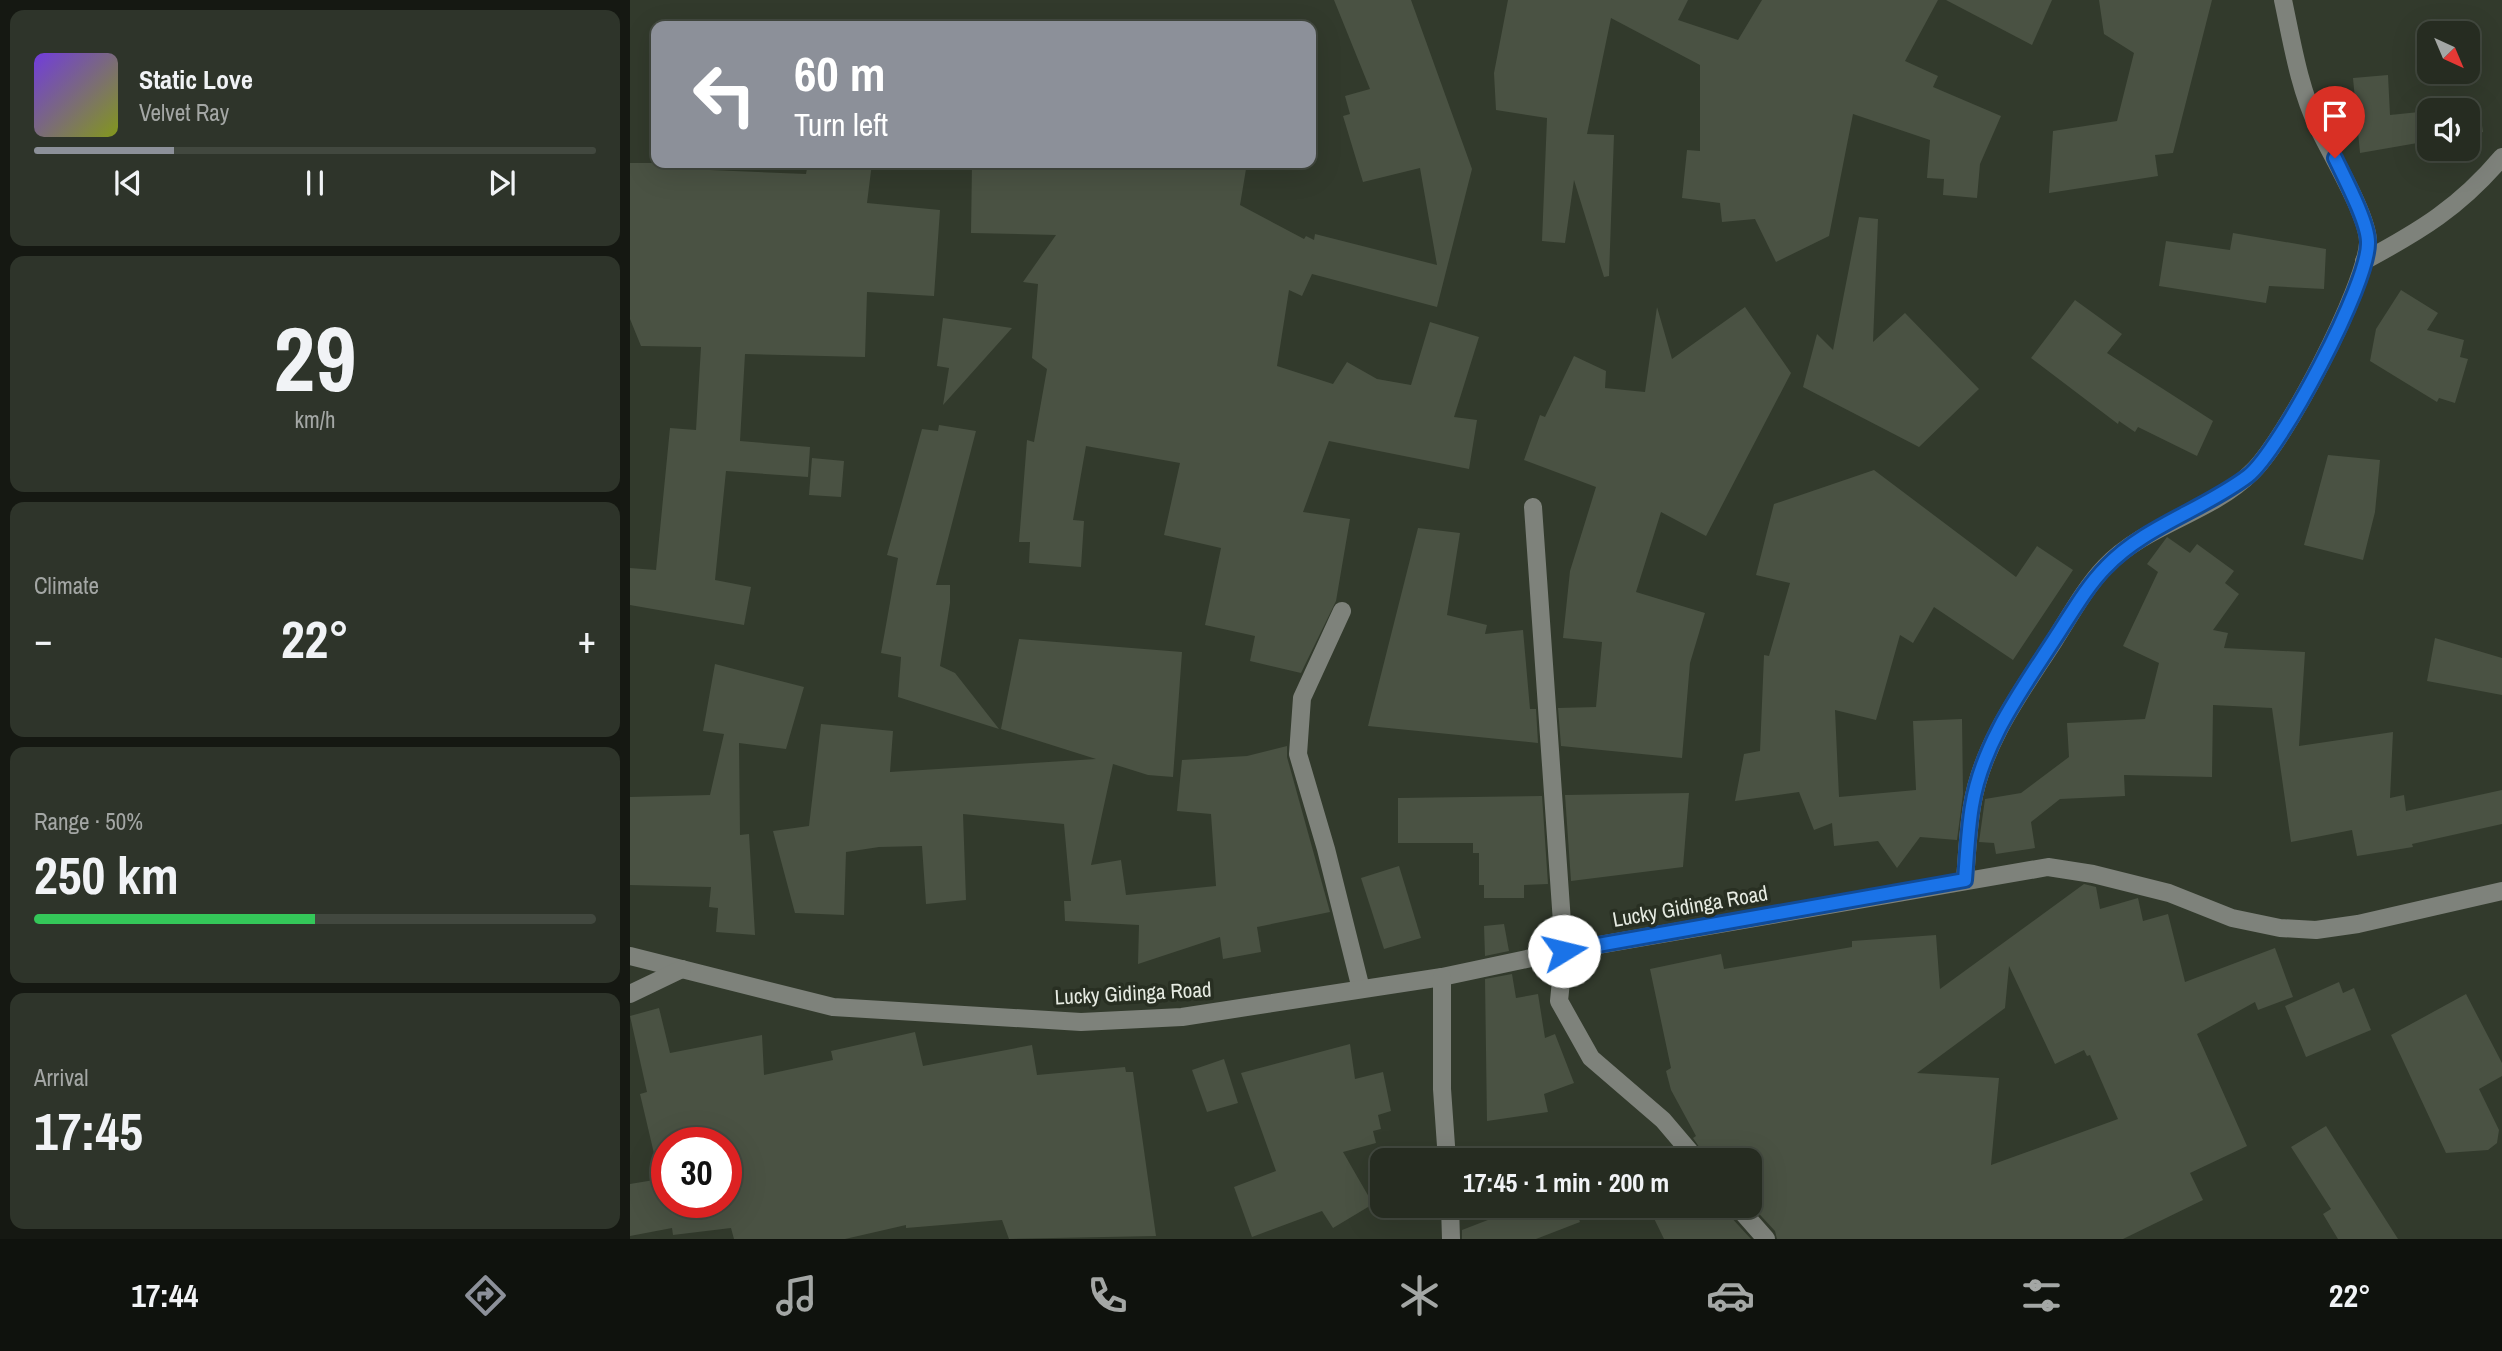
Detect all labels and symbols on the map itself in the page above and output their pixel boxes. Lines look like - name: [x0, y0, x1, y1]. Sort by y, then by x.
- north arrow: [2417, 21, 2480, 84]
- pin: [2305, 86, 2365, 158]
- street label: Lucky Gidinga Road: [1610, 878, 1770, 934]
- position arrow: [1527, 914, 1601, 988]
- street label: Lucky Gidinga Road: [1054, 974, 1212, 1012]
- speed limit sign: 30: [651, 1127, 742, 1218]

